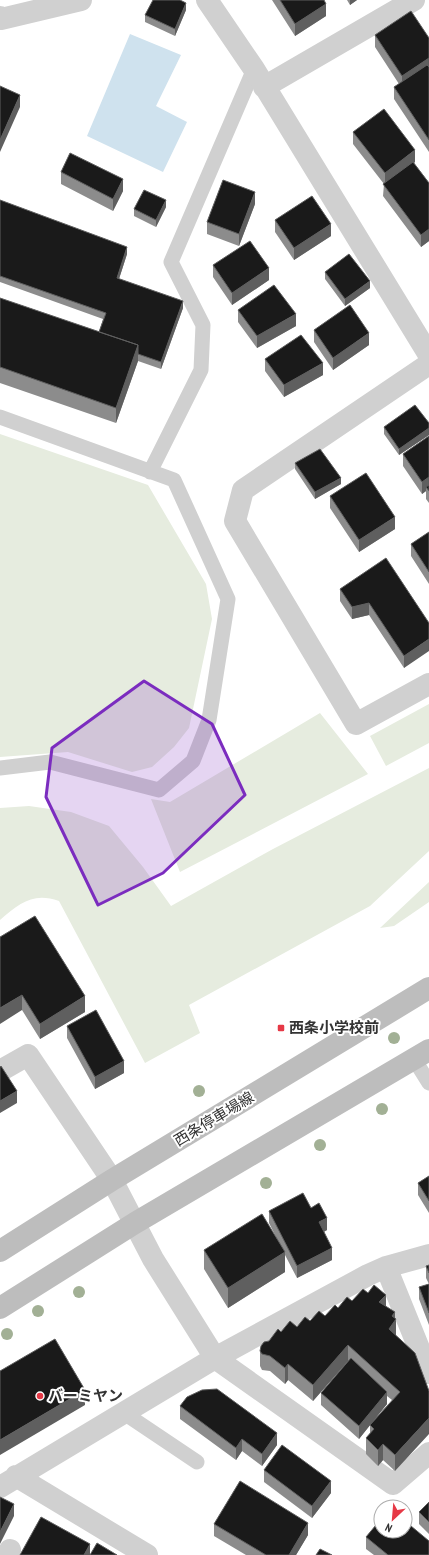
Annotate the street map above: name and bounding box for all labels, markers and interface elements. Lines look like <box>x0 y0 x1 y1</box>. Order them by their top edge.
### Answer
place label: 西条小学校前 <box>289 1018 379 1037</box>
marker: 西条小学校前 <box>276 1023 286 1033</box>
street label: 西条停車場線 <box>170 1087 257 1150</box>
place label: バーミヤン <box>48 1386 123 1405</box>
marker: バーミヤン <box>35 1391 45 1401</box>
north arrow <box>373 1499 413 1539</box>
text: N <box>383 1520 394 1536</box>

